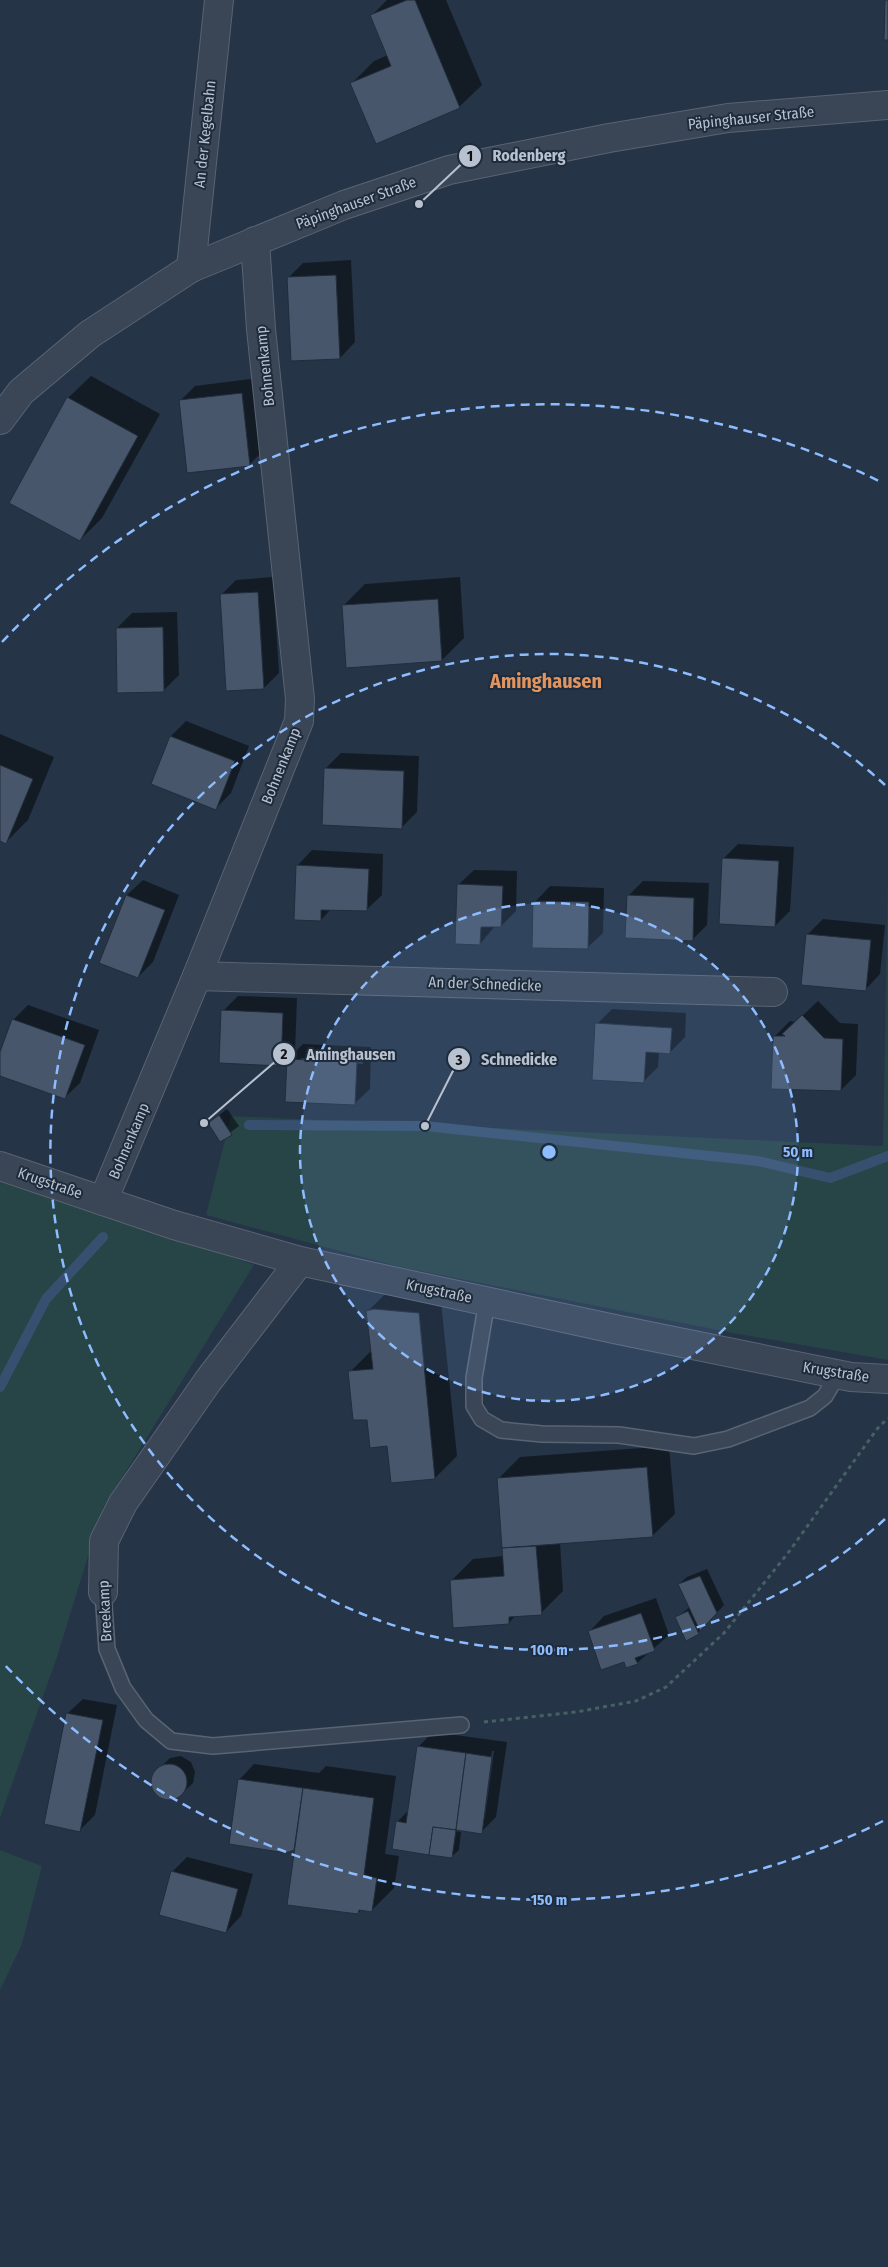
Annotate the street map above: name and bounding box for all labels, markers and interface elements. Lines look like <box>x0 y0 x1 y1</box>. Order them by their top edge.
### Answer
street label: An der Kegelbahn <box>190 79 220 189</box>
street label: Päpinghauser Straße <box>687 102 815 134</box>
callout: Rodenberg <box>458 140 576 171</box>
text: Rodenberg <box>493 146 566 165</box>
text: 1 <box>467 147 473 165</box>
street label: Päpinghauser Straße <box>293 173 419 233</box>
street label: Bohnenkamp <box>252 325 278 407</box>
district label: Aminghausen <box>489 669 602 693</box>
street label: Bohnenkamp <box>258 725 304 807</box>
street label: An der Schnedicke <box>428 973 542 995</box>
callout: Aminghausen <box>271 1038 406 1069</box>
callout: Schnedicke <box>446 1044 567 1075</box>
text: 2 <box>280 1045 288 1063</box>
text: Aminghausen <box>305 1045 396 1064</box>
text: Schnedicke <box>481 1050 557 1069</box>
text: 3 <box>454 1051 463 1069</box>
street label: Bohnenkamp <box>105 1100 153 1182</box>
centre of rings <box>540 1143 558 1161</box>
text: 50 m <box>783 1143 813 1161</box>
street label: Krugstraße <box>15 1164 85 1202</box>
street label: Krugstraße <box>404 1275 474 1307</box>
street label: Krugstraße <box>802 1358 870 1386</box>
street label: Breekamp <box>94 1580 116 1642</box>
text: 100 m <box>530 1641 568 1659</box>
text: 150 m <box>531 1891 567 1909</box>

